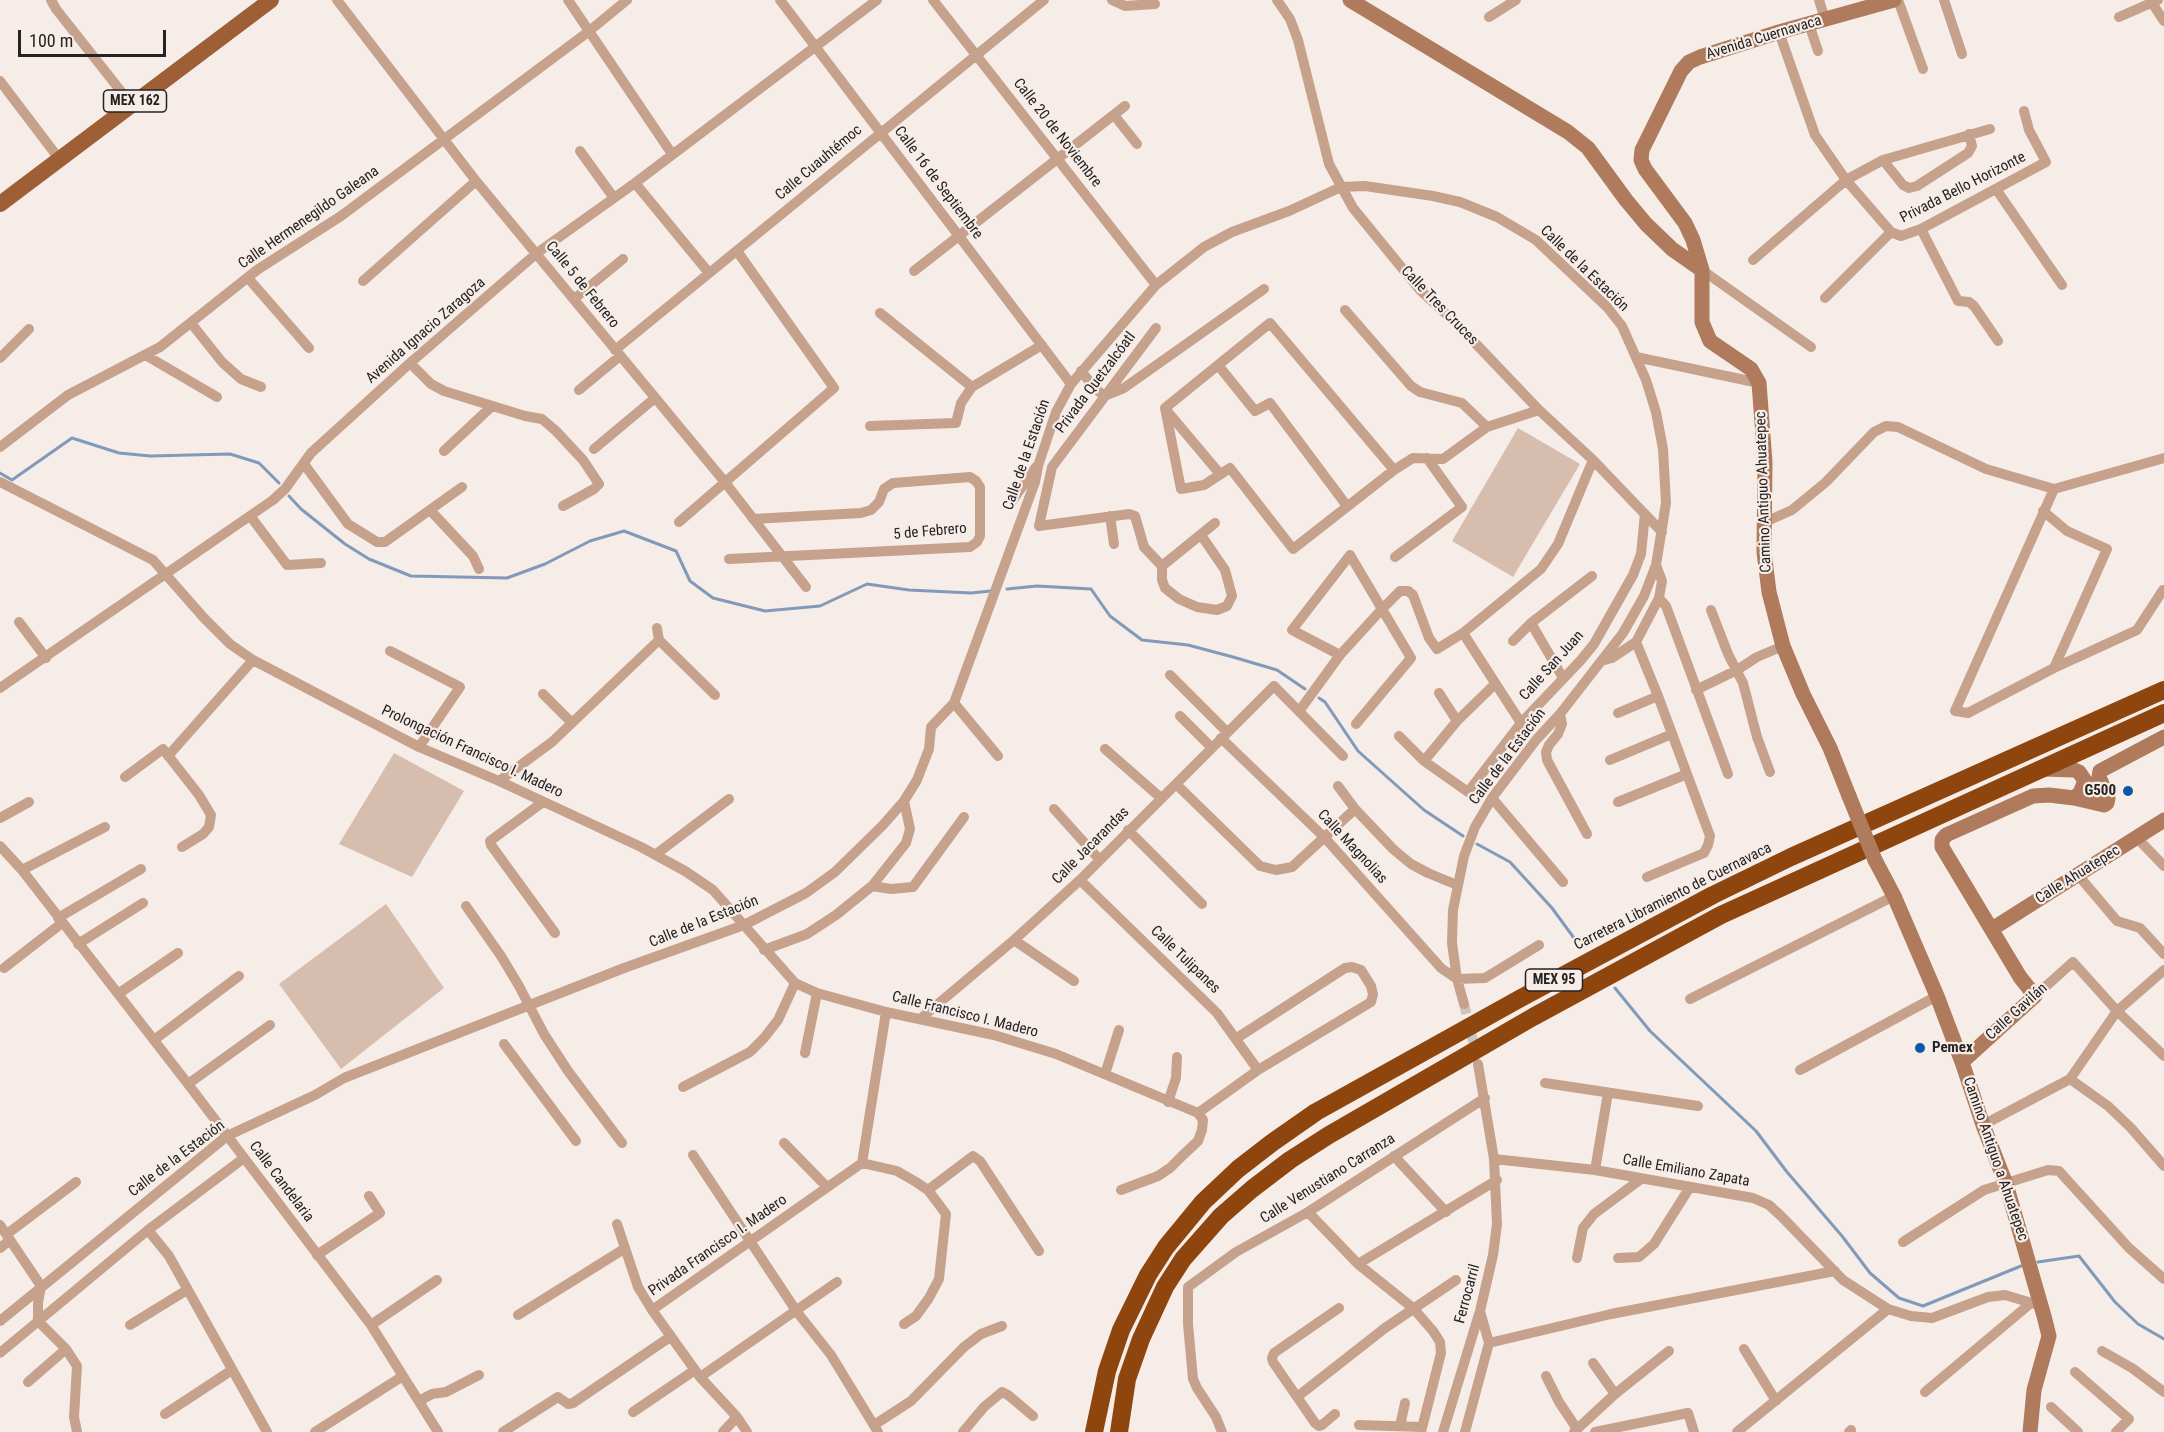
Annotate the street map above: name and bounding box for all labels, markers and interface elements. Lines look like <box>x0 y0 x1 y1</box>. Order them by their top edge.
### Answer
street label: Avenida Cuernavaca <box>1704 12 1824 64</box>
scale bar <box>21 18 170 56</box>
text: 100 m <box>29 30 73 51</box>
street label: Calle 20 de Noviembre <box>1009 75 1105 191</box>
road number: MEX 162 <box>104 90 166 112</box>
street label: Calle Cuauhtémoc <box>772 121 866 205</box>
street label: Calle 16 de Septiembre <box>890 123 986 243</box>
street label: Privada Bello Horizonte <box>1897 149 2029 227</box>
street label: Calle Hermenegildo Galeana <box>235 163 383 273</box>
street label: Calle de la Estación <box>1536 222 1632 316</box>
street label: Calle 5 de Febrero <box>541 238 623 332</box>
street label: Calle Tres Cruces <box>1397 263 1481 349</box>
street label: Avenida Ignacio Zaragoza <box>363 274 489 388</box>
street label: Privada Quetzalcóatl <box>1052 329 1140 437</box>
street label: Calle de la Estación <box>1000 397 1054 513</box>
street label: Camino Antiguo Ahuatepec <box>1752 411 1776 573</box>
street label: 5 de Febrero <box>893 520 967 544</box>
street label: Calle San Juan <box>1516 627 1588 705</box>
street label: Prolongación Francisco I. Madero <box>378 702 566 802</box>
street label: Calle de la Estación <box>1466 705 1550 809</box>
place label: G500 <box>2084 782 2116 800</box>
marker: G500 <box>2121 784 2135 798</box>
street label: Calle Jacarandas <box>1049 804 1133 888</box>
street label: Calle Magnolias <box>1313 806 1391 888</box>
street label: Carretera Libramiento de Cuernavaca <box>1571 839 1775 955</box>
street label: Calle Ahuatepec <box>2032 842 2124 908</box>
street label: Calle de la Estación <box>647 892 761 952</box>
street label: Calle Tulipanes <box>1146 922 1224 998</box>
road number: MEX 95 <box>1526 969 1582 991</box>
street label: Calle Gavilán <box>1982 980 2052 1044</box>
street label: Calle Francisco I. Madero <box>890 988 1040 1042</box>
place label: Pemex <box>1932 1039 1973 1057</box>
marker: Pemex <box>1913 1041 1927 1055</box>
street label: Camino Antiguo a Ahuatepec <box>1959 1075 2031 1243</box>
street label: Calle de la Estación <box>125 1117 229 1201</box>
street label: Calle Venustiano Carranza <box>1257 1130 1399 1228</box>
street label: Calle Candelaria <box>245 1138 317 1226</box>
street label: Calle Emiliano Zapata <box>1621 1151 1751 1191</box>
street label: Privada Francisco I. Madero <box>645 1191 791 1301</box>
street label: Ferrocarril <box>1451 1262 1485 1326</box>

